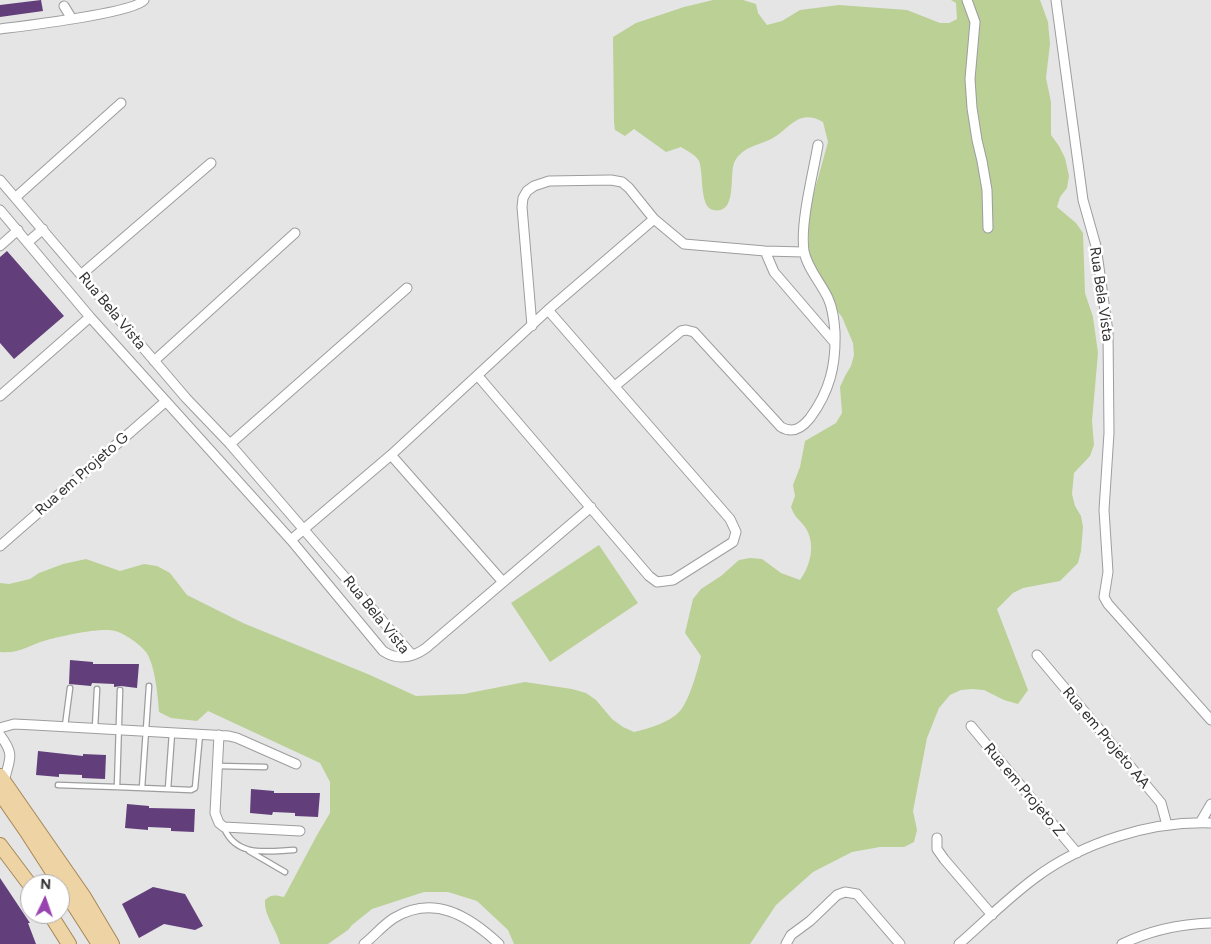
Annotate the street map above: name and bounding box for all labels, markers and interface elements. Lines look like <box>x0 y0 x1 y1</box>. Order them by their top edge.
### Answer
street label: Rua Bela Vista <box>1085 246 1117 342</box>
street label: Rua Bela Vista <box>74 269 150 353</box>
street label: Rua em Projeto G <box>32 429 132 519</box>
street label: Rua Bela Vista <box>339 572 413 658</box>
street label: Rua em Projeto AA <box>1058 684 1154 792</box>
street label: Rua em Projeto Z <box>980 740 1068 840</box>
north arrow <box>20 874 70 924</box>
text: N <box>40 876 52 893</box>

